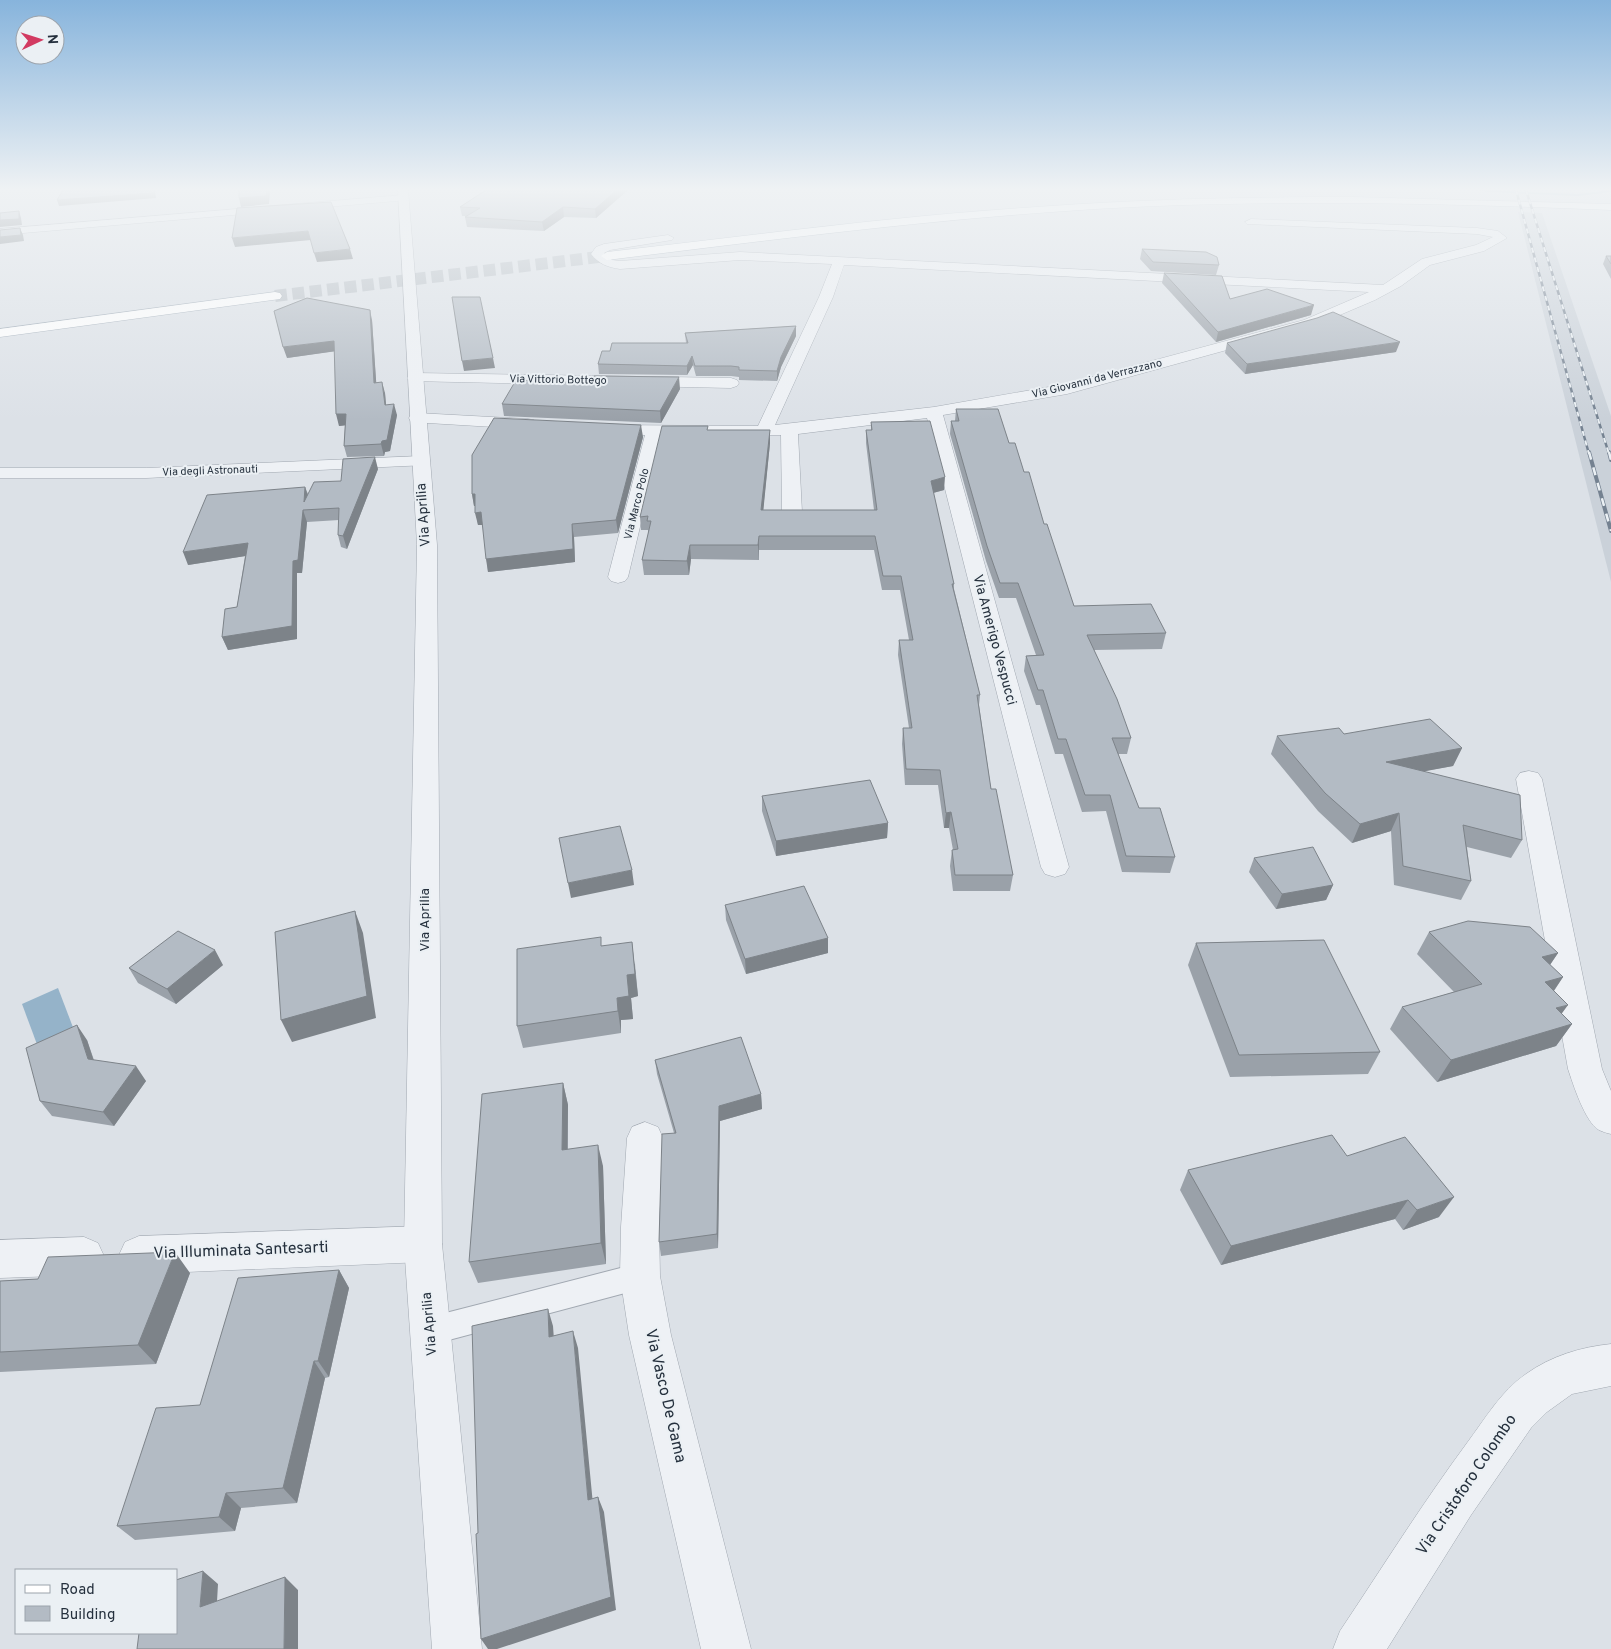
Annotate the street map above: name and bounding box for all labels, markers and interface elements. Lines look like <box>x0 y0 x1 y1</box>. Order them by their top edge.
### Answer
north arrow <box>15 15 65 65</box>
text: N <box>43 34 60 45</box>
street label: Via Giovanni da Verrazzano <box>1030 356 1164 402</box>
street label: Via Vittorio Bottego <box>509 372 607 388</box>
street label: Via degli Astronauti <box>162 462 258 480</box>
street label: Via Marco Polo <box>621 467 653 541</box>
street label: Via Aprilia <box>413 483 435 547</box>
street label: Via Amerigo Vespucci <box>968 573 1020 707</box>
street label: Via Aprilia <box>417 888 434 952</box>
street label: Via Illuminata Santesarti <box>153 1238 329 1264</box>
street label: Via Aprilia <box>419 1292 441 1356</box>
street label: Via Vasco De Gama <box>640 1327 690 1465</box>
street label: Via Cristoforo Colombo <box>1412 1411 1522 1559</box>
legend <box>15 1569 178 1634</box>
text: Road <box>60 1581 95 1600</box>
text: Building <box>60 1606 115 1625</box>

